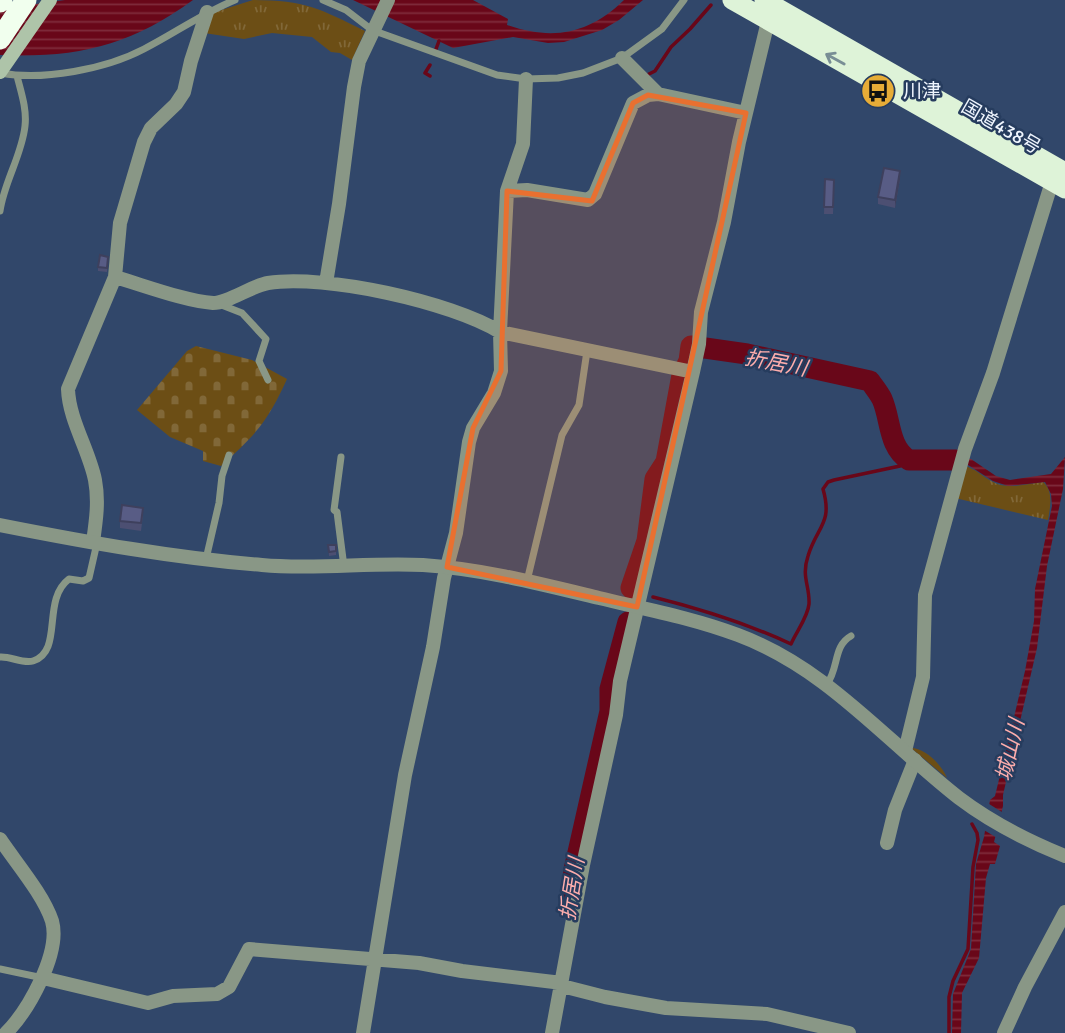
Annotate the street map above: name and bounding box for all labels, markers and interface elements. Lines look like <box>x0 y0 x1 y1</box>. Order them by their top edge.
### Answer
one-way arrow <box>825 52 846 65</box>
bus stop icon: 川津 <box>859 72 897 110</box>
place label: 川津 <box>903 79 941 103</box>
street label: 国道438号 <box>957 95 1045 159</box>
water label: 折居川 <box>743 344 811 382</box>
water label: 城山川 <box>990 714 1030 784</box>
water label: 折居川 <box>554 854 590 922</box>

